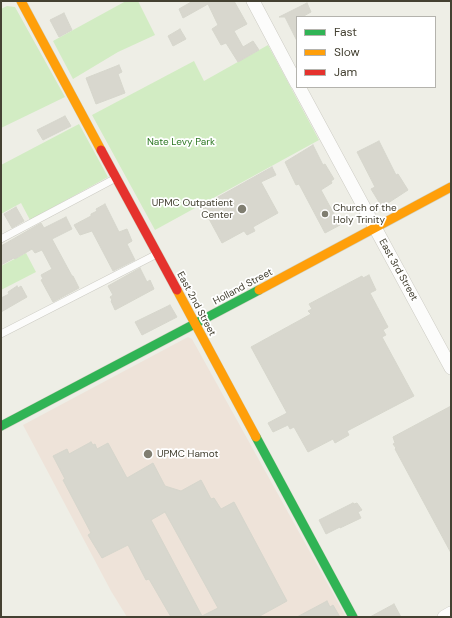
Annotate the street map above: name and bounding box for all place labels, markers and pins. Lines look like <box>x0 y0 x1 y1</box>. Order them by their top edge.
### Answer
place label: UPMC Outpatient Center <box>152 197 233 220</box>
place label: Church of the Holy Trinity <box>333 202 397 226</box>
marker: UPMC Outpatient Center <box>236 203 248 215</box>
marker: Church of the Holy Trinity <box>320 209 330 219</box>
marker: UPMC Hamot <box>142 448 154 460</box>
place label: UPMC Hamot <box>157 448 218 460</box>

